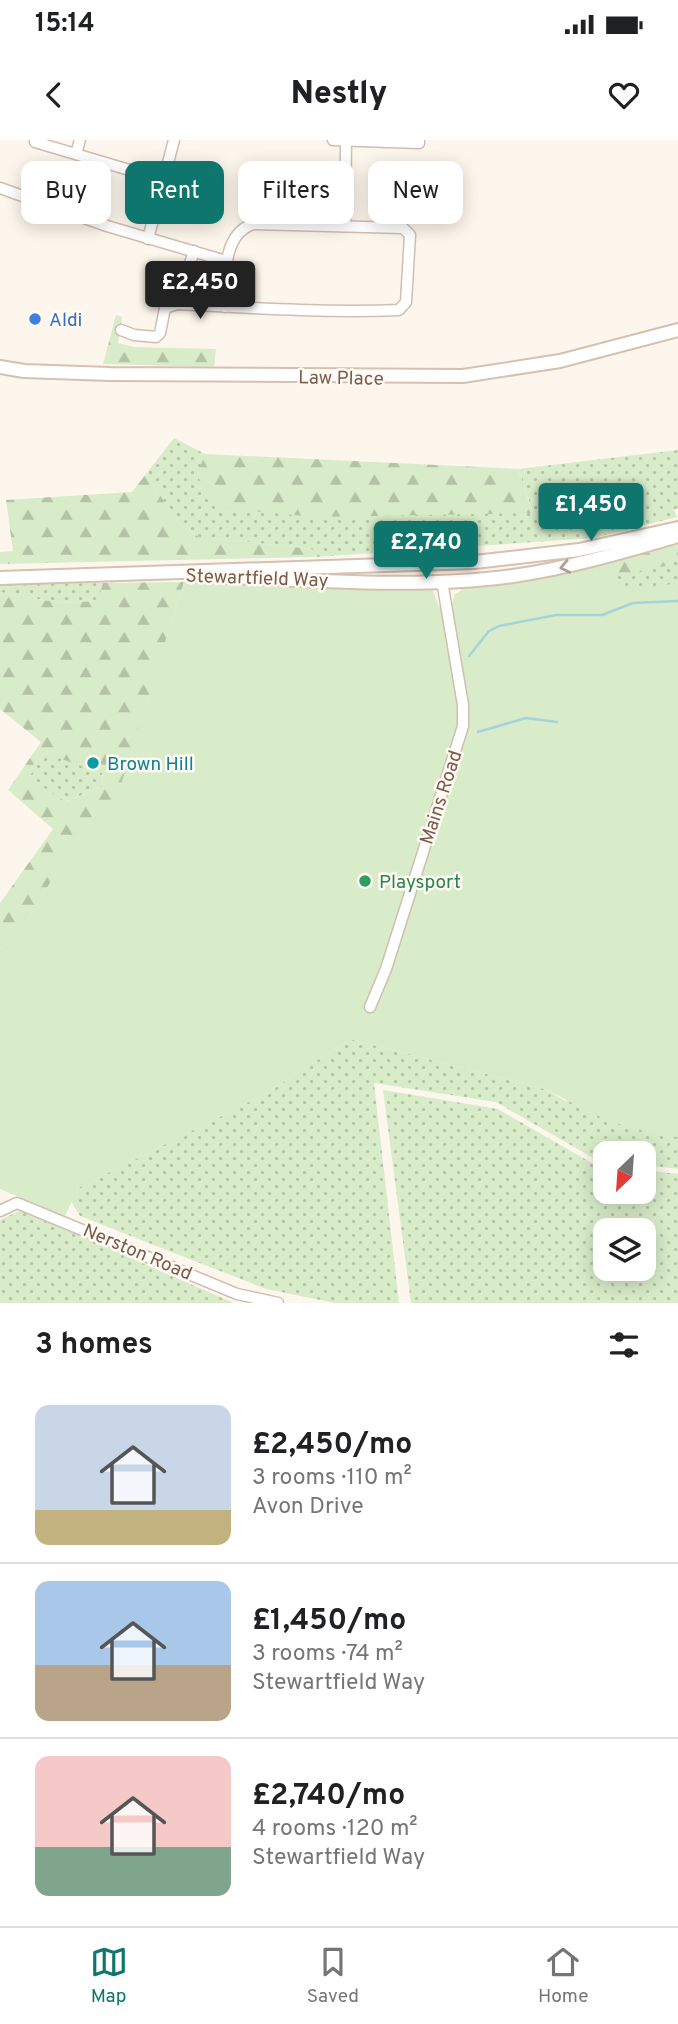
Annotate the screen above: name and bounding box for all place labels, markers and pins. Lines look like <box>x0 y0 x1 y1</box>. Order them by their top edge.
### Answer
pin: £2,450 <box>143 262 257 321</box>
place label: Aldi <box>49 309 82 333</box>
marker: Aldi <box>27 311 43 327</box>
pin: £1,450 <box>534 484 648 543</box>
pin: £2,740 <box>369 522 483 581</box>
place label: Brown Hill <box>107 753 194 777</box>
marker: Brown Hill <box>85 755 101 771</box>
place label: Playsport <box>379 871 461 895</box>
marker: Playsport <box>357 873 373 889</box>

